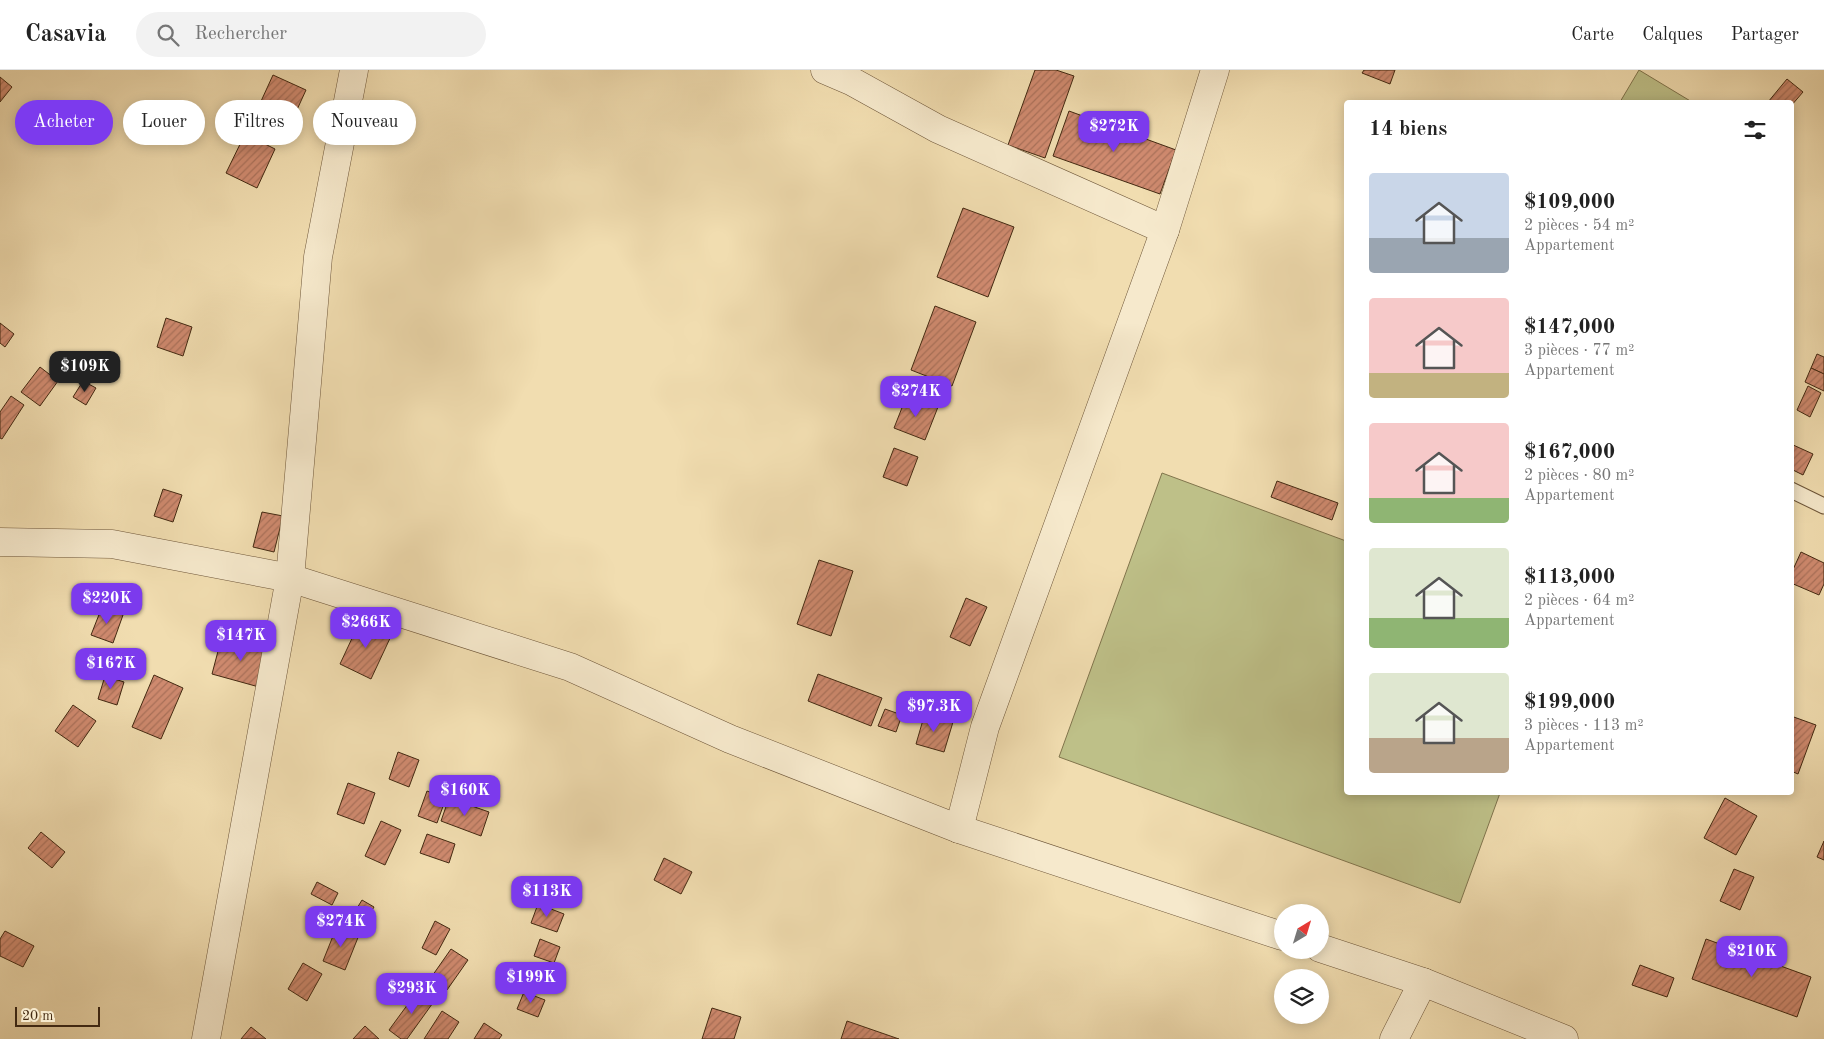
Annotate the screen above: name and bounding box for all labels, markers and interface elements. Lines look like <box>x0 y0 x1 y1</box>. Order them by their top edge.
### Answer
search box <box>136 12 486 57</box>
icon: search <box>154 21 182 49</box>
text: Casavia <box>25 23 106 47</box>
text: Rechercher <box>194 25 287 44</box>
text: Carte <box>1571 26 1614 44</box>
text: Calques <box>1642 26 1703 44</box>
text: Partager <box>1731 26 1799 44</box>
chip: Acheter <box>15 100 113 145</box>
chip: Louer <box>123 100 205 145</box>
chip: Filtres <box>215 100 303 145</box>
chip: Nouveau <box>313 100 416 145</box>
pin: $272K <box>1079 111 1149 153</box>
icon: filters <box>1741 116 1769 144</box>
text: $272K <box>1089 119 1139 135</box>
text: 14 biens <box>1369 119 1447 140</box>
text: $109,000 <box>1524 192 1615 213</box>
icon: home <box>1409 193 1469 253</box>
text: 2 pièces · 54 m² <box>1524 218 1634 234</box>
text: Appartement <box>1524 238 1615 254</box>
text: $147,000 <box>1524 317 1615 338</box>
icon: home <box>1409 318 1469 378</box>
text: 3 pièces · 77 m² <box>1524 343 1634 359</box>
pin: $109K <box>50 350 120 393</box>
text: $109K <box>60 359 110 375</box>
text: Appartement <box>1524 363 1615 379</box>
pin: $274K <box>881 376 951 418</box>
text: $274K <box>891 384 941 400</box>
text: $167,000 <box>1524 442 1615 463</box>
icon: home <box>1409 443 1469 503</box>
text: 2 pièces · 80 m² <box>1524 468 1634 484</box>
text: Appartement <box>1524 488 1615 504</box>
text: $113,000 <box>1524 567 1615 588</box>
icon: home <box>1409 568 1469 628</box>
pin: $220K <box>72 582 142 625</box>
text: $220K <box>82 591 132 607</box>
text: 2 pièces · 64 m² <box>1524 593 1634 609</box>
pin: $266K <box>331 606 401 649</box>
text: Appartement <box>1524 613 1615 629</box>
text: $266K <box>341 615 391 631</box>
pin: $147K <box>206 620 276 662</box>
text: $147K <box>216 628 266 644</box>
pin: $167K <box>76 648 146 690</box>
text: $167K <box>86 656 136 672</box>
pin: $97.3K <box>893 690 975 733</box>
text: $199,000 <box>1524 692 1615 713</box>
icon: home <box>1409 693 1469 753</box>
text: $97.3K <box>907 699 961 715</box>
text: 3 pièces · 113 m² <box>1524 718 1644 734</box>
text: Appartement <box>1524 738 1615 754</box>
pin: $160K <box>430 774 500 817</box>
text: $160K <box>440 783 490 799</box>
pin: $113K <box>512 876 582 918</box>
text: $113K <box>522 884 572 900</box>
north arrow <box>1274 904 1329 959</box>
map controls <box>1274 904 1329 1024</box>
pin: $274K <box>306 906 376 948</box>
text: $274K <box>316 914 366 930</box>
pin: $210K <box>1717 936 1787 978</box>
text: $210K <box>1727 944 1777 960</box>
pin: $199K <box>496 962 566 1004</box>
button: layers <box>1274 969 1329 1024</box>
text: $199K <box>506 970 556 986</box>
pin: $293K <box>377 972 447 1015</box>
text: $293K <box>387 981 437 997</box>
scale bar <box>15 1004 100 1027</box>
text: 20 m <box>22 1009 53 1023</box>

